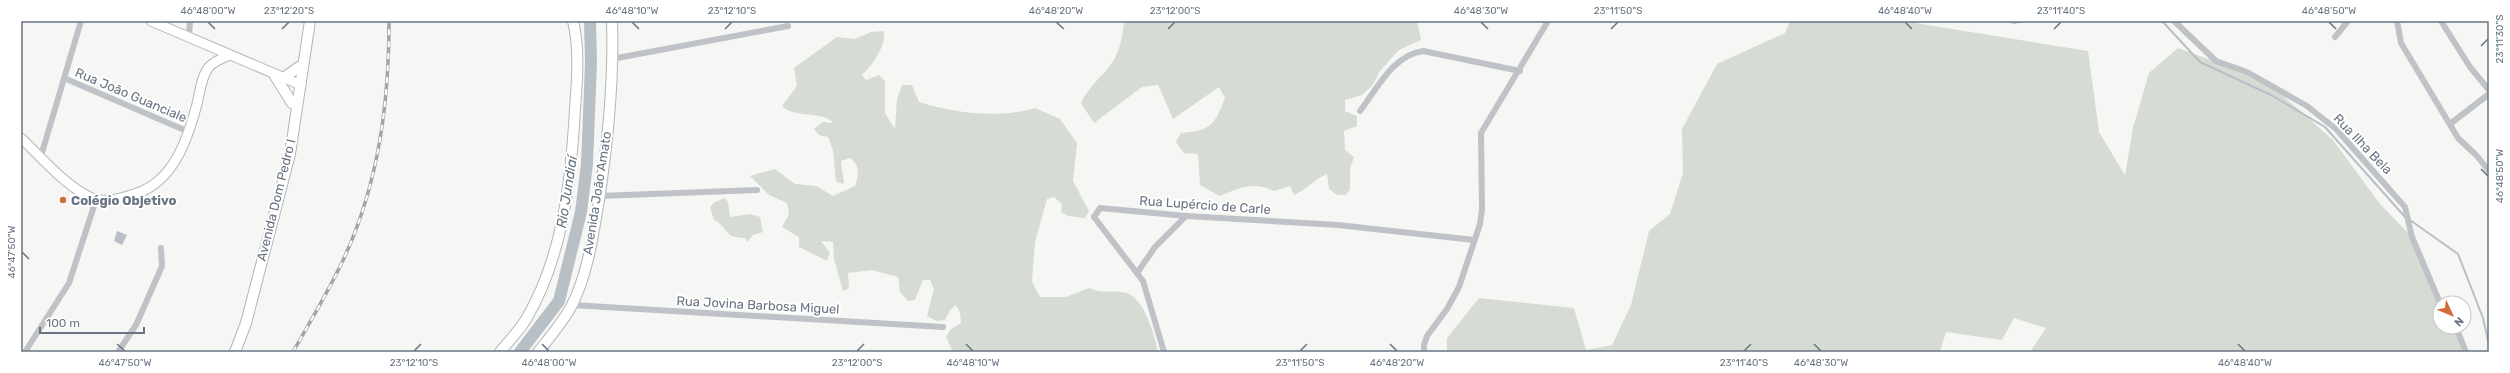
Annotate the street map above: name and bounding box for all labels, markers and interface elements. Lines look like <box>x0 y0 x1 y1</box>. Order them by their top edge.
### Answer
text: 46°48'00"W <box>181 5 235 17</box>
text: 23°12'20"S <box>264 5 314 17</box>
text: 46°48'10"W <box>606 5 658 17</box>
text: 23°12'10"S <box>708 5 756 17</box>
text: 46°48'20"W <box>1029 5 1083 17</box>
text: 23°12'00"S <box>1150 5 1200 17</box>
text: 46°48'30"W <box>1454 5 1508 17</box>
text: 23°11'50"S <box>1594 5 1642 17</box>
text: 46°48'40"W <box>1878 5 1932 17</box>
text: 23°11'40"S <box>2037 5 2085 17</box>
text: 46°48'50"W <box>2302 5 2356 17</box>
text: 23°11'30"S <box>2494 15 2506 63</box>
street label: Rua João Guanciale <box>73 65 189 125</box>
street label: Rua Ilha Bela <box>2331 111 2395 177</box>
street label: Avenida João Amato <box>580 130 614 256</box>
street label: Avenida Dom Pedro I <box>254 137 298 263</box>
text: 46°48'50"W <box>2494 149 2506 203</box>
water label: Rio Jundiaí <box>553 152 582 229</box>
place label: Colégio Objetivo <box>71 193 177 208</box>
street label: Rua Lupércio de Carle <box>1139 193 1271 217</box>
marker: Colégio Objetivo <box>58 195 68 205</box>
text: 46°47'50"W <box>6 225 18 279</box>
street label: Rua Jovina Barbosa Miguel <box>676 293 840 318</box>
north arrow <box>2432 295 2472 335</box>
scale bar <box>40 309 144 335</box>
text: N <box>2451 314 2466 329</box>
text: 100 m <box>46 316 80 330</box>
text: 46°47'50"W <box>98 357 152 369</box>
text: 23°12'10"S <box>390 357 438 369</box>
text: 46°48'00"W <box>522 357 576 369</box>
text: 23°12'00"S <box>832 357 882 369</box>
text: 46°48'10"W <box>947 357 999 369</box>
text: 23°11'50"S <box>1276 357 1324 369</box>
text: 46°48'20"W <box>1370 357 1424 369</box>
text: 23°11'40"S <box>1720 357 1768 369</box>
text: 46°48'30"W <box>1794 357 1848 369</box>
text: 46°48'40"W <box>2218 357 2272 369</box>

